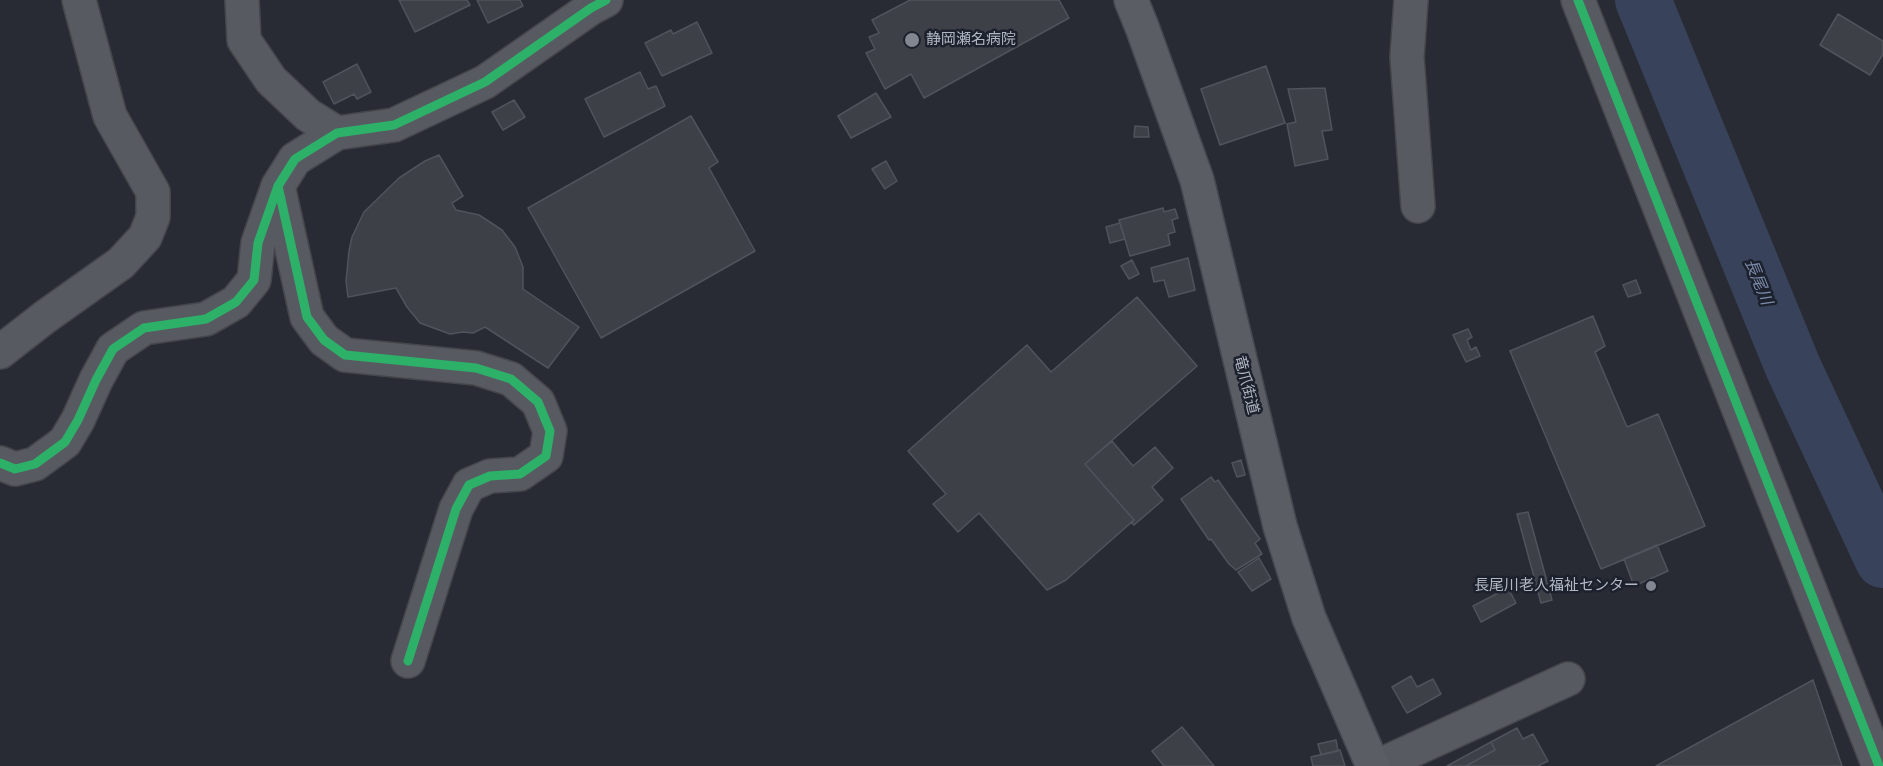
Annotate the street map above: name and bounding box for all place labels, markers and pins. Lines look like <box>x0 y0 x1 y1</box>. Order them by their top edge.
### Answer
marker: 静岡瀬名病院 <box>903 31 921 49</box>
place label: 静岡瀬名病院 <box>926 31 1016 49</box>
place label: 長尾川老人福祉センター <box>1474 577 1639 595</box>
marker: 長尾川老人福祉センター <box>1644 579 1658 593</box>

